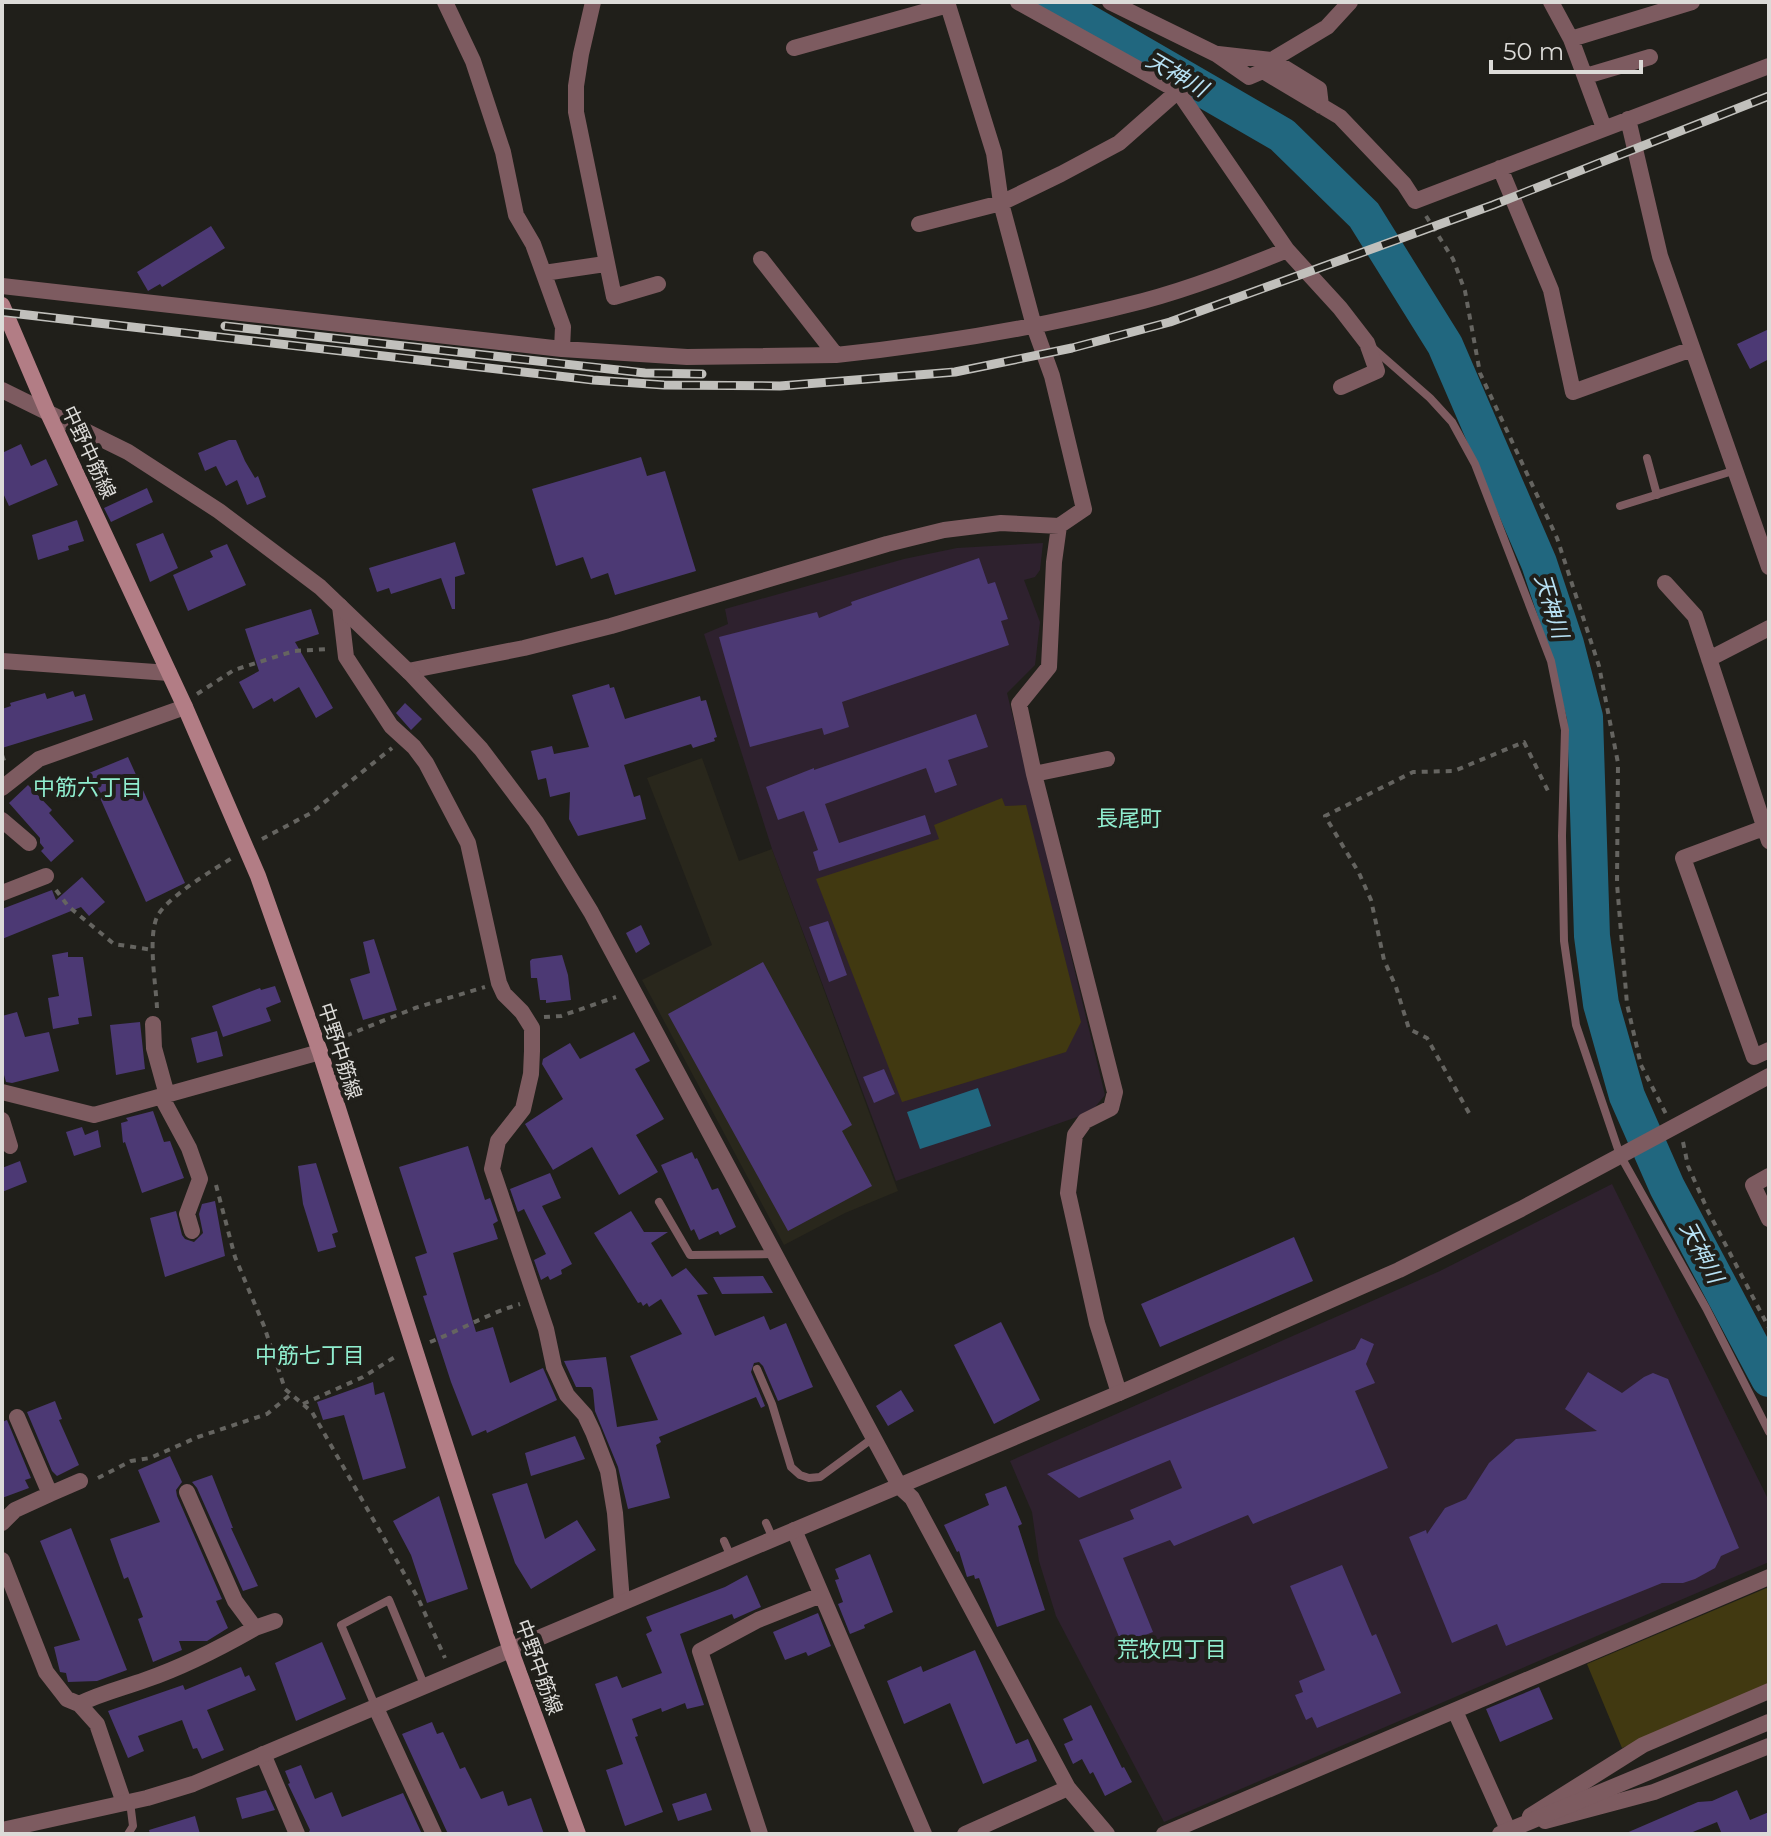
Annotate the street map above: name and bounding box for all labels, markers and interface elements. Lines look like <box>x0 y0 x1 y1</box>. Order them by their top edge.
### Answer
scale bar <box>1491 24 1641 74</box>
text: 50 m <box>1503 37 1564 66</box>
water label: 天神川 <box>1141 46 1214 104</box>
street label: 中野中筋線 <box>57 402 121 502</box>
water label: 天神川 <box>1529 571 1575 644</box>
district label: 中筋六丁目 <box>33 774 143 801</box>
district label: 長尾町 <box>1096 805 1162 832</box>
street label: 中野中筋線 <box>313 1000 367 1102</box>
water label: 天神川 <box>1674 1217 1730 1289</box>
district label: 中筋七丁目 <box>255 1342 365 1369</box>
street label: 中野中筋線 <box>511 1616 567 1718</box>
district label: 荒牧四丁目 <box>1117 1636 1227 1663</box>

